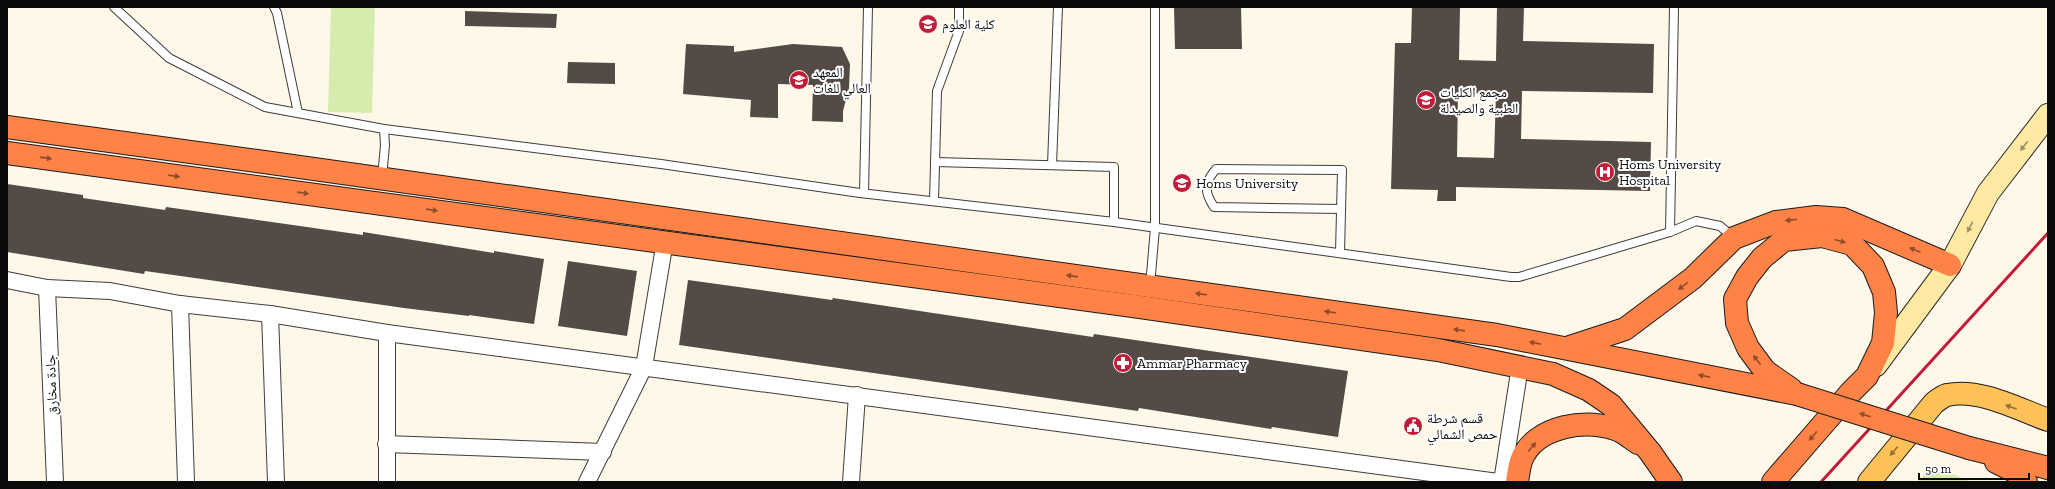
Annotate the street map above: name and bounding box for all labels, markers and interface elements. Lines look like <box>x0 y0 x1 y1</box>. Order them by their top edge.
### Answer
school or university icon: كلية العلوم <box>917 13 939 35</box>
place label: كلية العلوم <box>942 16 995 34</box>
place label: المعهد العالي للغات <box>813 64 871 100</box>
school or university icon: المعهد العالي للغات <box>788 69 810 91</box>
place label: مجمع الكليات الطبية والصيدلة <box>1440 84 1518 117</box>
school or university icon: مجمع الكليات الطبية والصيدلة <box>1415 89 1437 111</box>
one-way arrow <box>2020 140 2028 151</box>
one-way arrow <box>40 155 52 161</box>
place label: Homs University Hospital <box>1619 156 1722 189</box>
hospital icon: Homs University Hospital <box>1594 161 1616 183</box>
one-way arrow <box>168 172 181 179</box>
school or university icon: Homs University <box>1171 172 1193 194</box>
place label: Homs University <box>1196 175 1299 192</box>
one-way arrow <box>297 190 309 196</box>
one-way arrow <box>426 207 438 213</box>
one-way arrow <box>1785 217 1797 223</box>
one-way arrow <box>1967 221 1973 233</box>
one-way arrow <box>1834 238 1846 244</box>
one-way arrow <box>1909 247 1920 253</box>
one-way arrow <box>1066 273 1078 279</box>
one-way arrow <box>1678 281 1689 290</box>
one-way arrow <box>1195 291 1207 297</box>
one-way arrow <box>1324 309 1336 315</box>
one-way arrow <box>1453 327 1465 333</box>
one-way arrow <box>1529 339 1541 345</box>
pharmacy icon: Ammar Pharmacy <box>1112 352 1134 374</box>
street label: جادة مخارق <box>42 354 61 416</box>
one-way arrow <box>1753 354 1761 365</box>
place label: Ammar Pharmacy <box>1137 355 1248 372</box>
one-way arrow <box>1698 372 1710 378</box>
one-way arrow <box>2005 403 2017 409</box>
place label: قسم شرطة حمص الشمالي <box>1427 410 1498 446</box>
one-way arrow <box>1858 412 1870 418</box>
public building icon: قسم شرطة حمص الشمالي <box>1402 415 1424 437</box>
one-way arrow <box>1809 430 1818 441</box>
one-way arrow <box>1527 442 1536 452</box>
one-way arrow <box>1890 446 1899 456</box>
scale bar <box>1919 455 2029 481</box>
text: 50 m <box>1925 462 1952 476</box>

